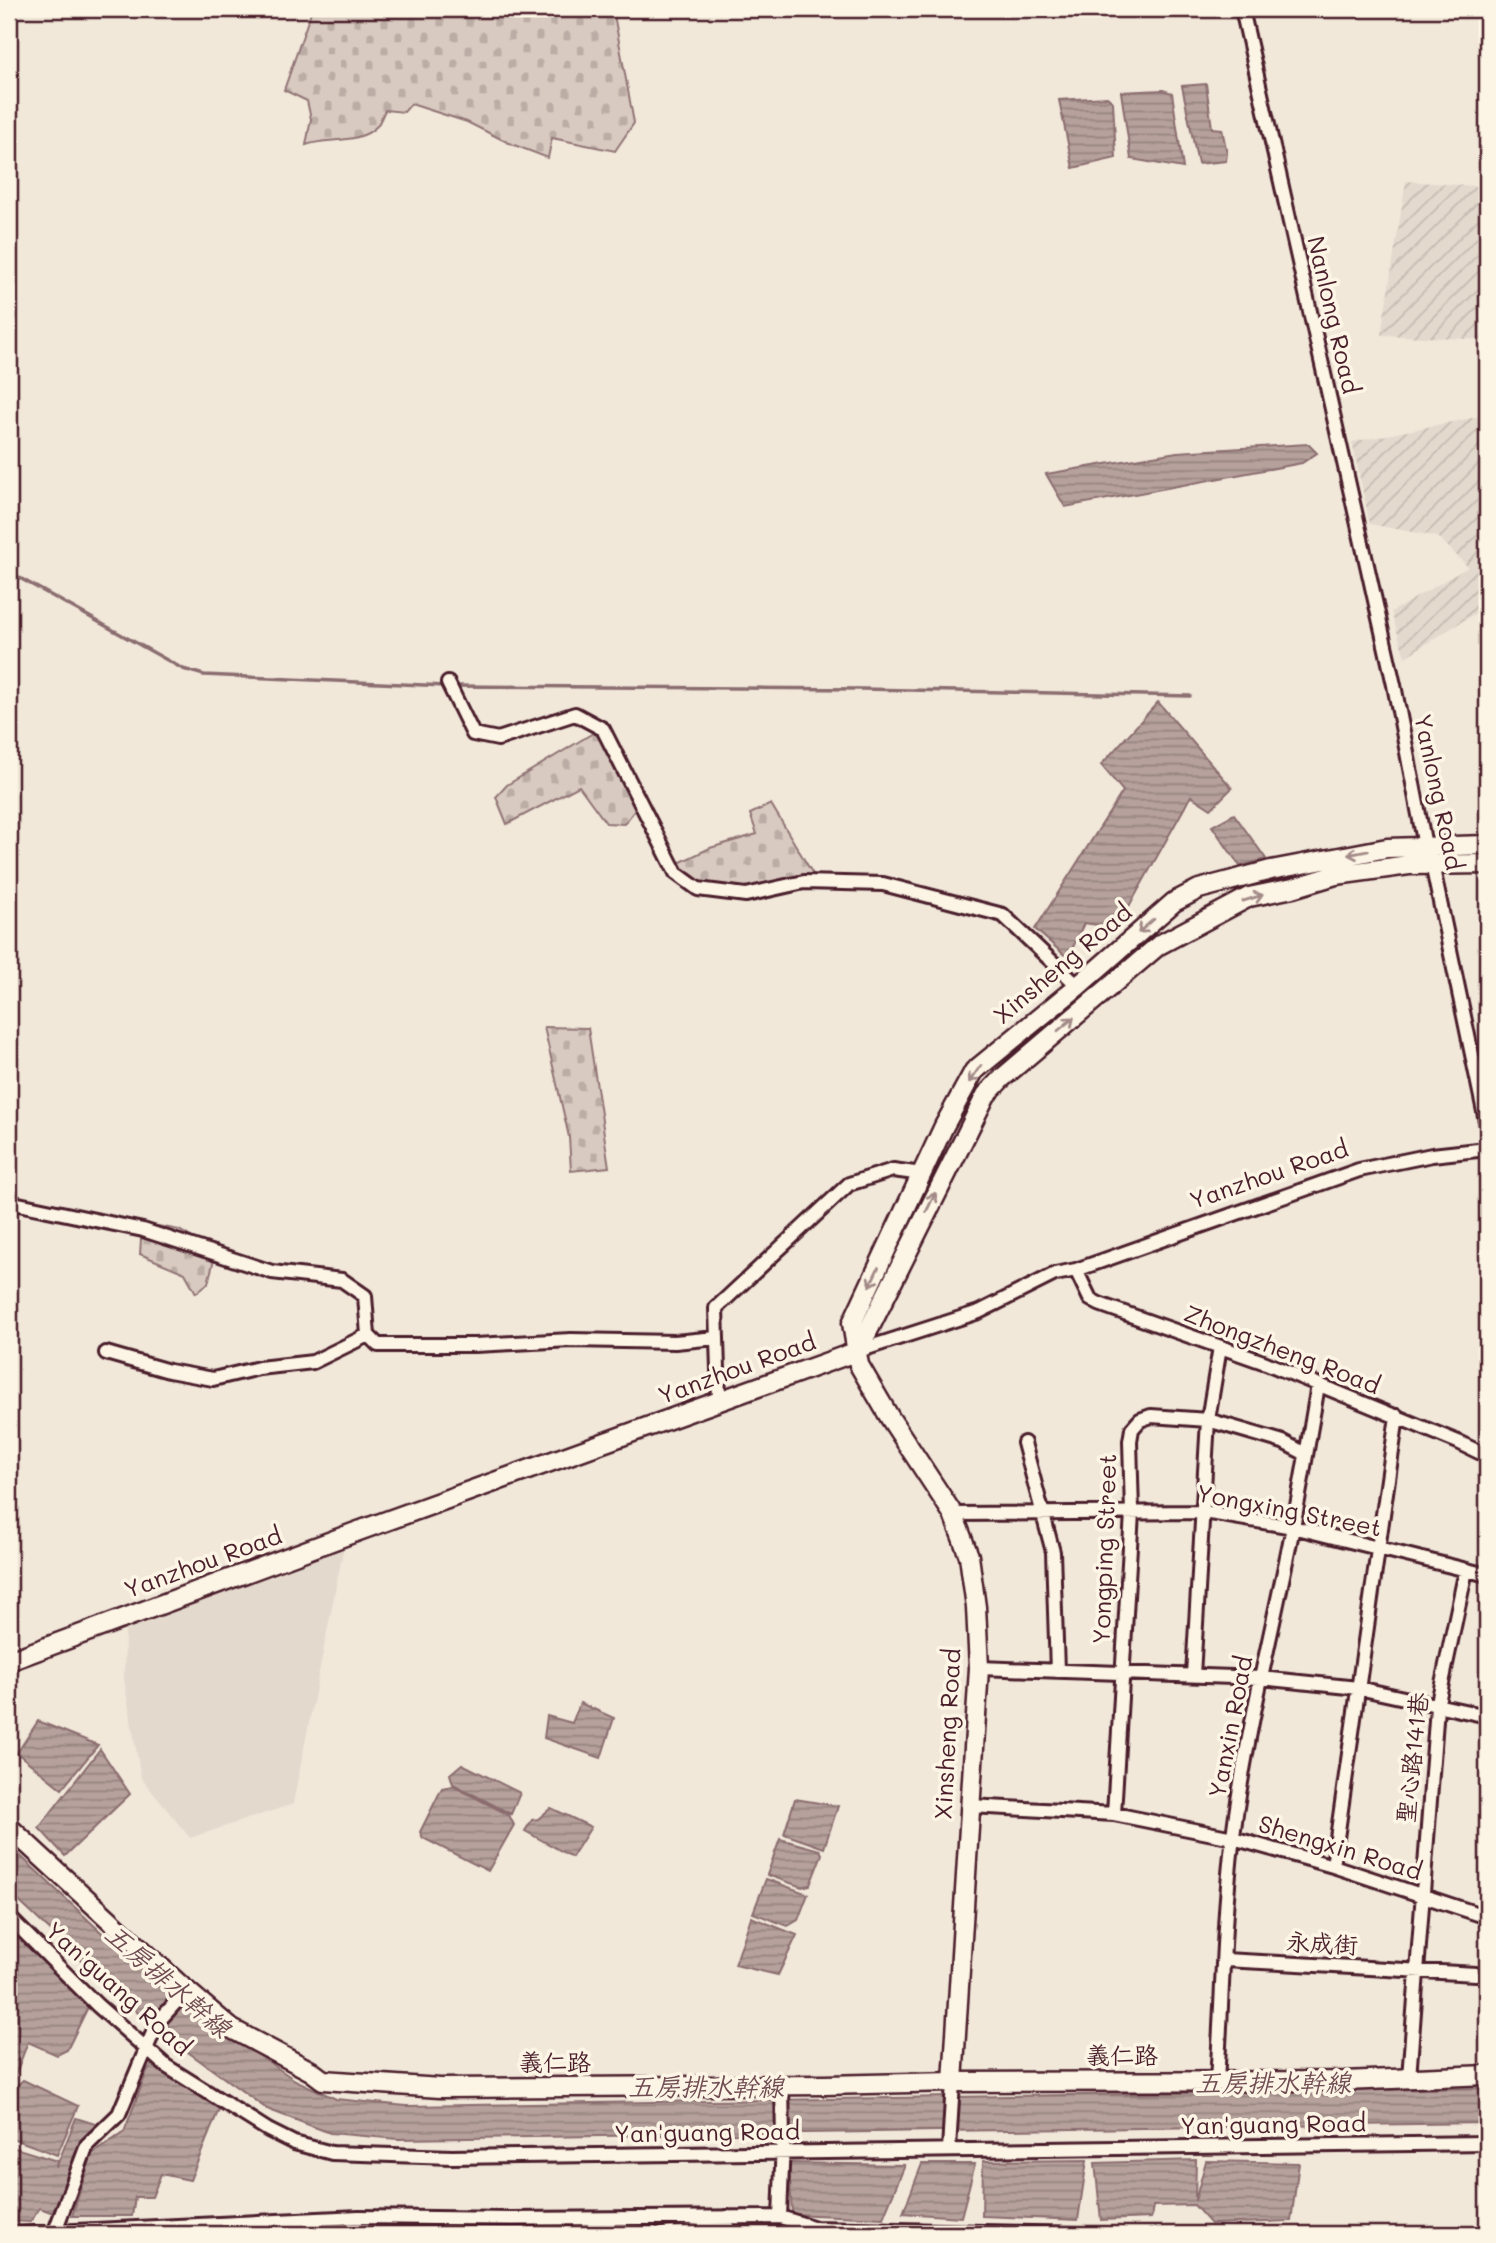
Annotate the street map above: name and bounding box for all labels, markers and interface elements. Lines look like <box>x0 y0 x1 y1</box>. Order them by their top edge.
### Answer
street label: Nanlong Road <box>1301 233 1368 397</box>
street label: Yanlong Road <box>1408 711 1471 873</box>
one-way arrow <box>1347 847 1370 860</box>
one-way arrow <box>1241 890 1263 903</box>
street label: Xinsheng Road <box>986 896 1138 1030</box>
one-way arrow <box>1138 918 1156 934</box>
one-way arrow <box>1057 1016 1075 1032</box>
one-way arrow <box>968 1065 983 1084</box>
street label: Yanzhou Road <box>1185 1132 1352 1215</box>
one-way arrow <box>925 1192 939 1213</box>
one-way arrow <box>866 1266 880 1287</box>
street label: Zhongzheng Road <box>1180 1297 1385 1400</box>
street label: Yanzhou Road <box>653 1325 820 1410</box>
street label: Yongping Street <box>1085 1453 1122 1645</box>
street label: Yongxing Street <box>1194 1476 1385 1543</box>
street label: Yanzhou Road <box>119 1519 286 1604</box>
street label: Xinsheng Road <box>927 1648 966 1820</box>
street label: Yanxin Road <box>1201 1653 1259 1800</box>
street label: 聖心路141巷 <box>1389 1691 1434 1825</box>
street label: Shengxin Road <box>1255 1807 1426 1886</box>
street label: Yan'guang Road <box>40 1914 198 2062</box>
water label: 五房排水幹線 <box>99 1916 240 2046</box>
street label: 永成街 <box>1285 1925 1359 1960</box>
street label: 義仁路 <box>1086 2039 1158 2070</box>
street label: 義仁路 <box>519 2046 591 2077</box>
water label: 五房排水幹線 <box>1195 2065 1353 2099</box>
water label: 五房排水幹線 <box>628 2069 786 2103</box>
street label: Yan'guang Road <box>1180 2106 1366 2141</box>
street label: Yan'guang Road <box>614 2114 800 2149</box>

